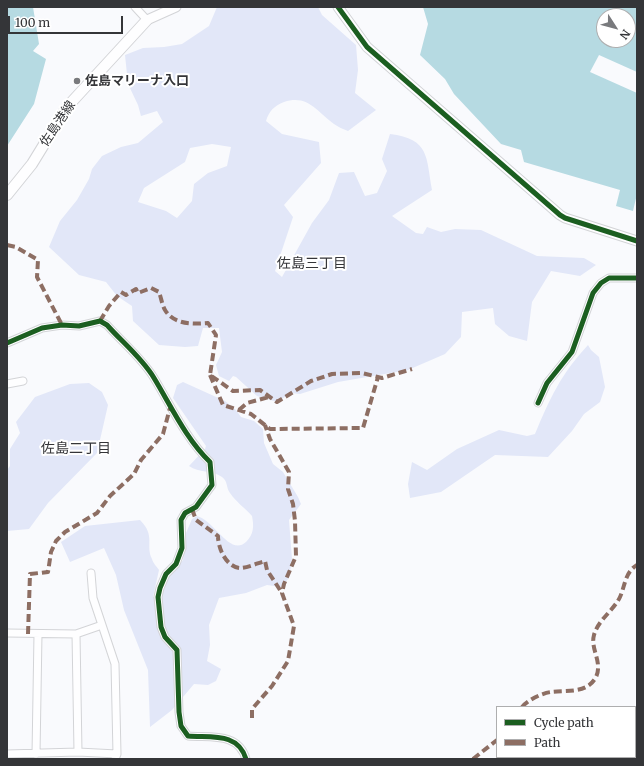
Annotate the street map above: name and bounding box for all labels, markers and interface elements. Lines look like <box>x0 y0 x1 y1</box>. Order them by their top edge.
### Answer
scale bar <box>10 8 125 34</box>
north arrow <box>596 8 636 48</box>
text: 100 m <box>15 15 50 30</box>
text: N <box>617 27 633 42</box>
place label: 佐島マリーナ入口 <box>85 73 189 89</box>
marker: 佐島マリーナ入口 <box>72 76 82 86</box>
street label: 佐島港線 <box>37 98 79 150</box>
district label: 佐島三丁目 <box>277 256 347 272</box>
district label: 佐島二丁目 <box>41 441 111 457</box>
legend <box>496 706 636 758</box>
text: Cycle path <box>534 715 594 730</box>
text: Path <box>534 735 560 750</box>

